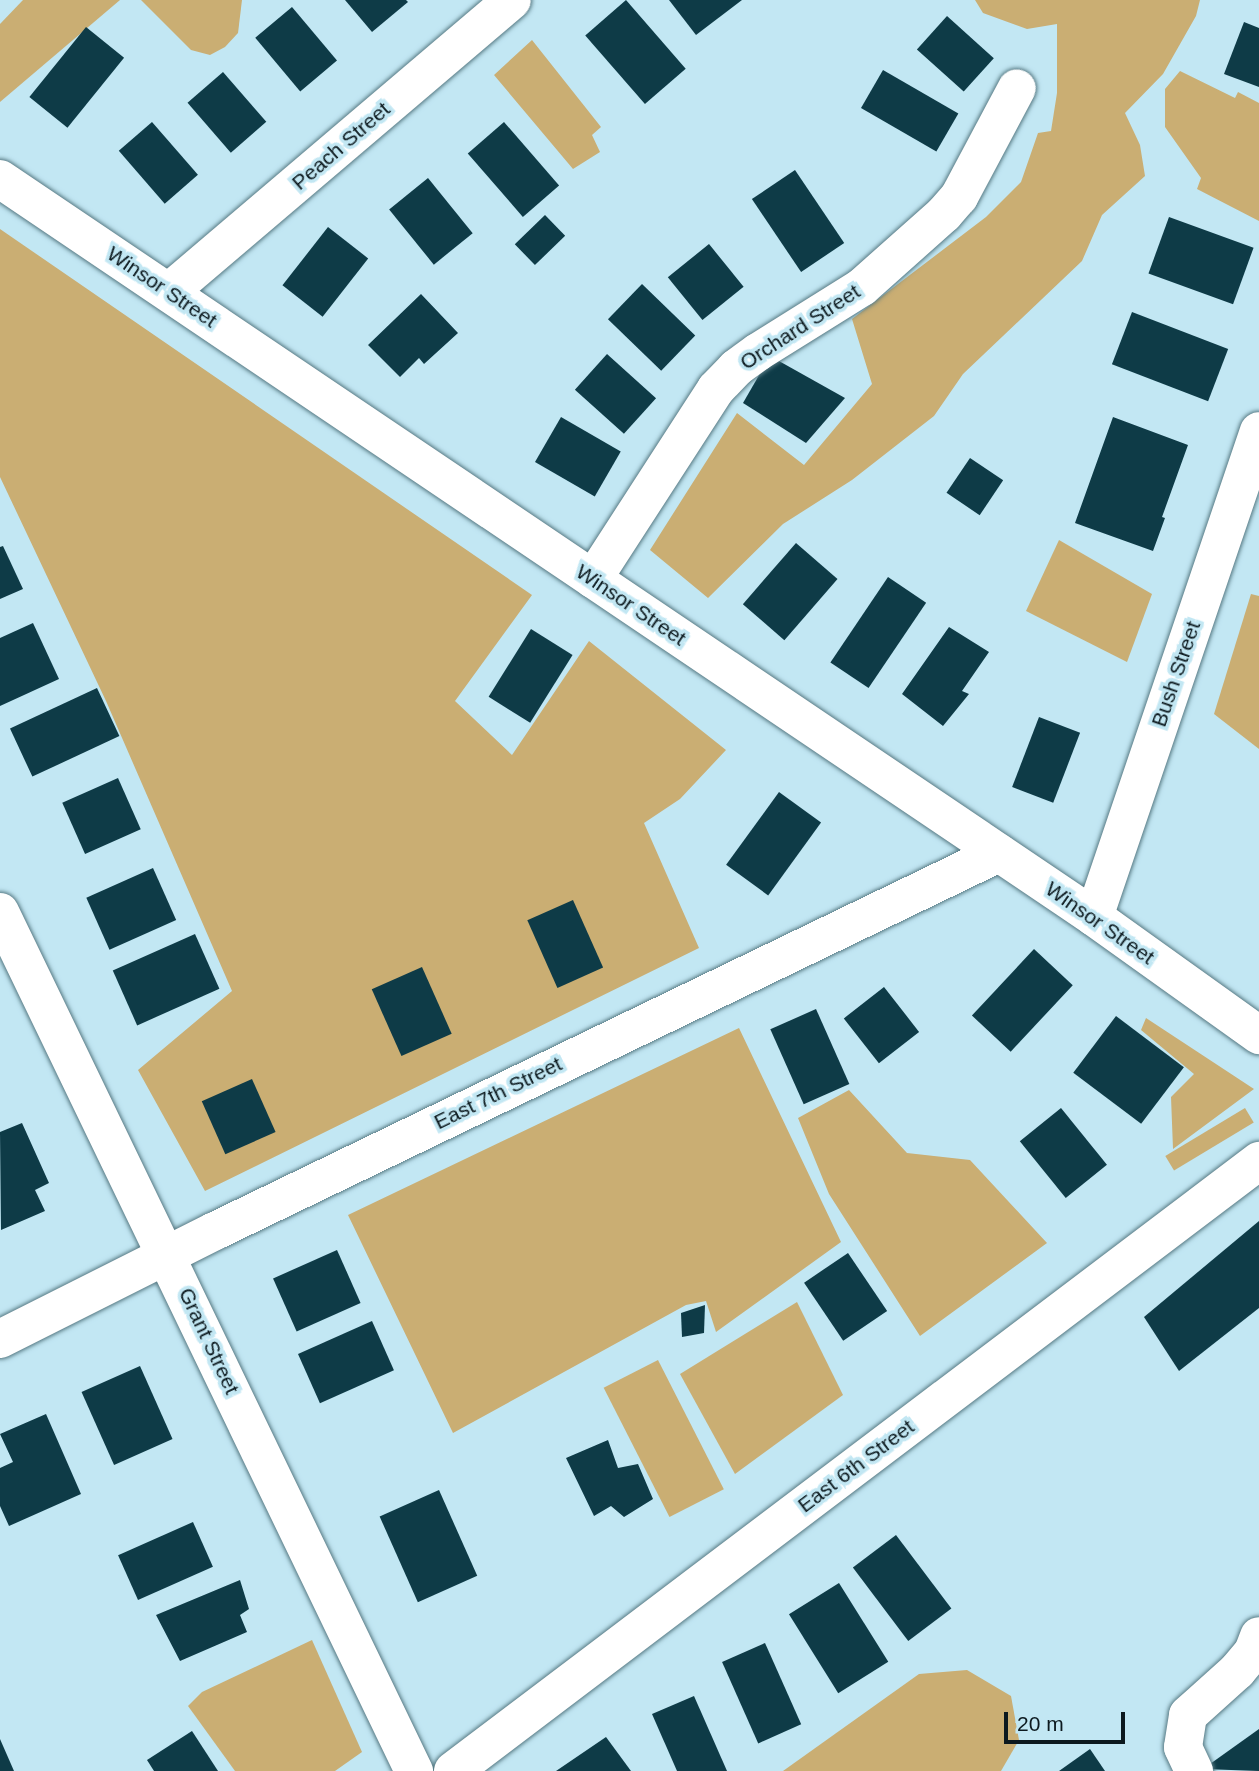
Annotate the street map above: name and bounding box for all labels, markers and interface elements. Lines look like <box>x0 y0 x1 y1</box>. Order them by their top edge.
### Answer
street label: Peach Street <box>287 97 395 195</box>
street label: Winsor Street <box>102 241 222 333</box>
street label: Orchard Street <box>735 279 865 375</box>
street label: Winsor Street <box>571 559 691 651</box>
street label: Bush Street <box>1146 618 1206 730</box>
street label: Winsor Street <box>1041 876 1159 970</box>
street label: East 7th Street <box>430 1051 566 1135</box>
street label: Grant Street <box>173 1284 245 1398</box>
street label: East 6th Street <box>793 1414 919 1518</box>
scale bar <box>1007 1698 1128 1742</box>
text: 20 m <box>1017 1712 1064 1735</box>

